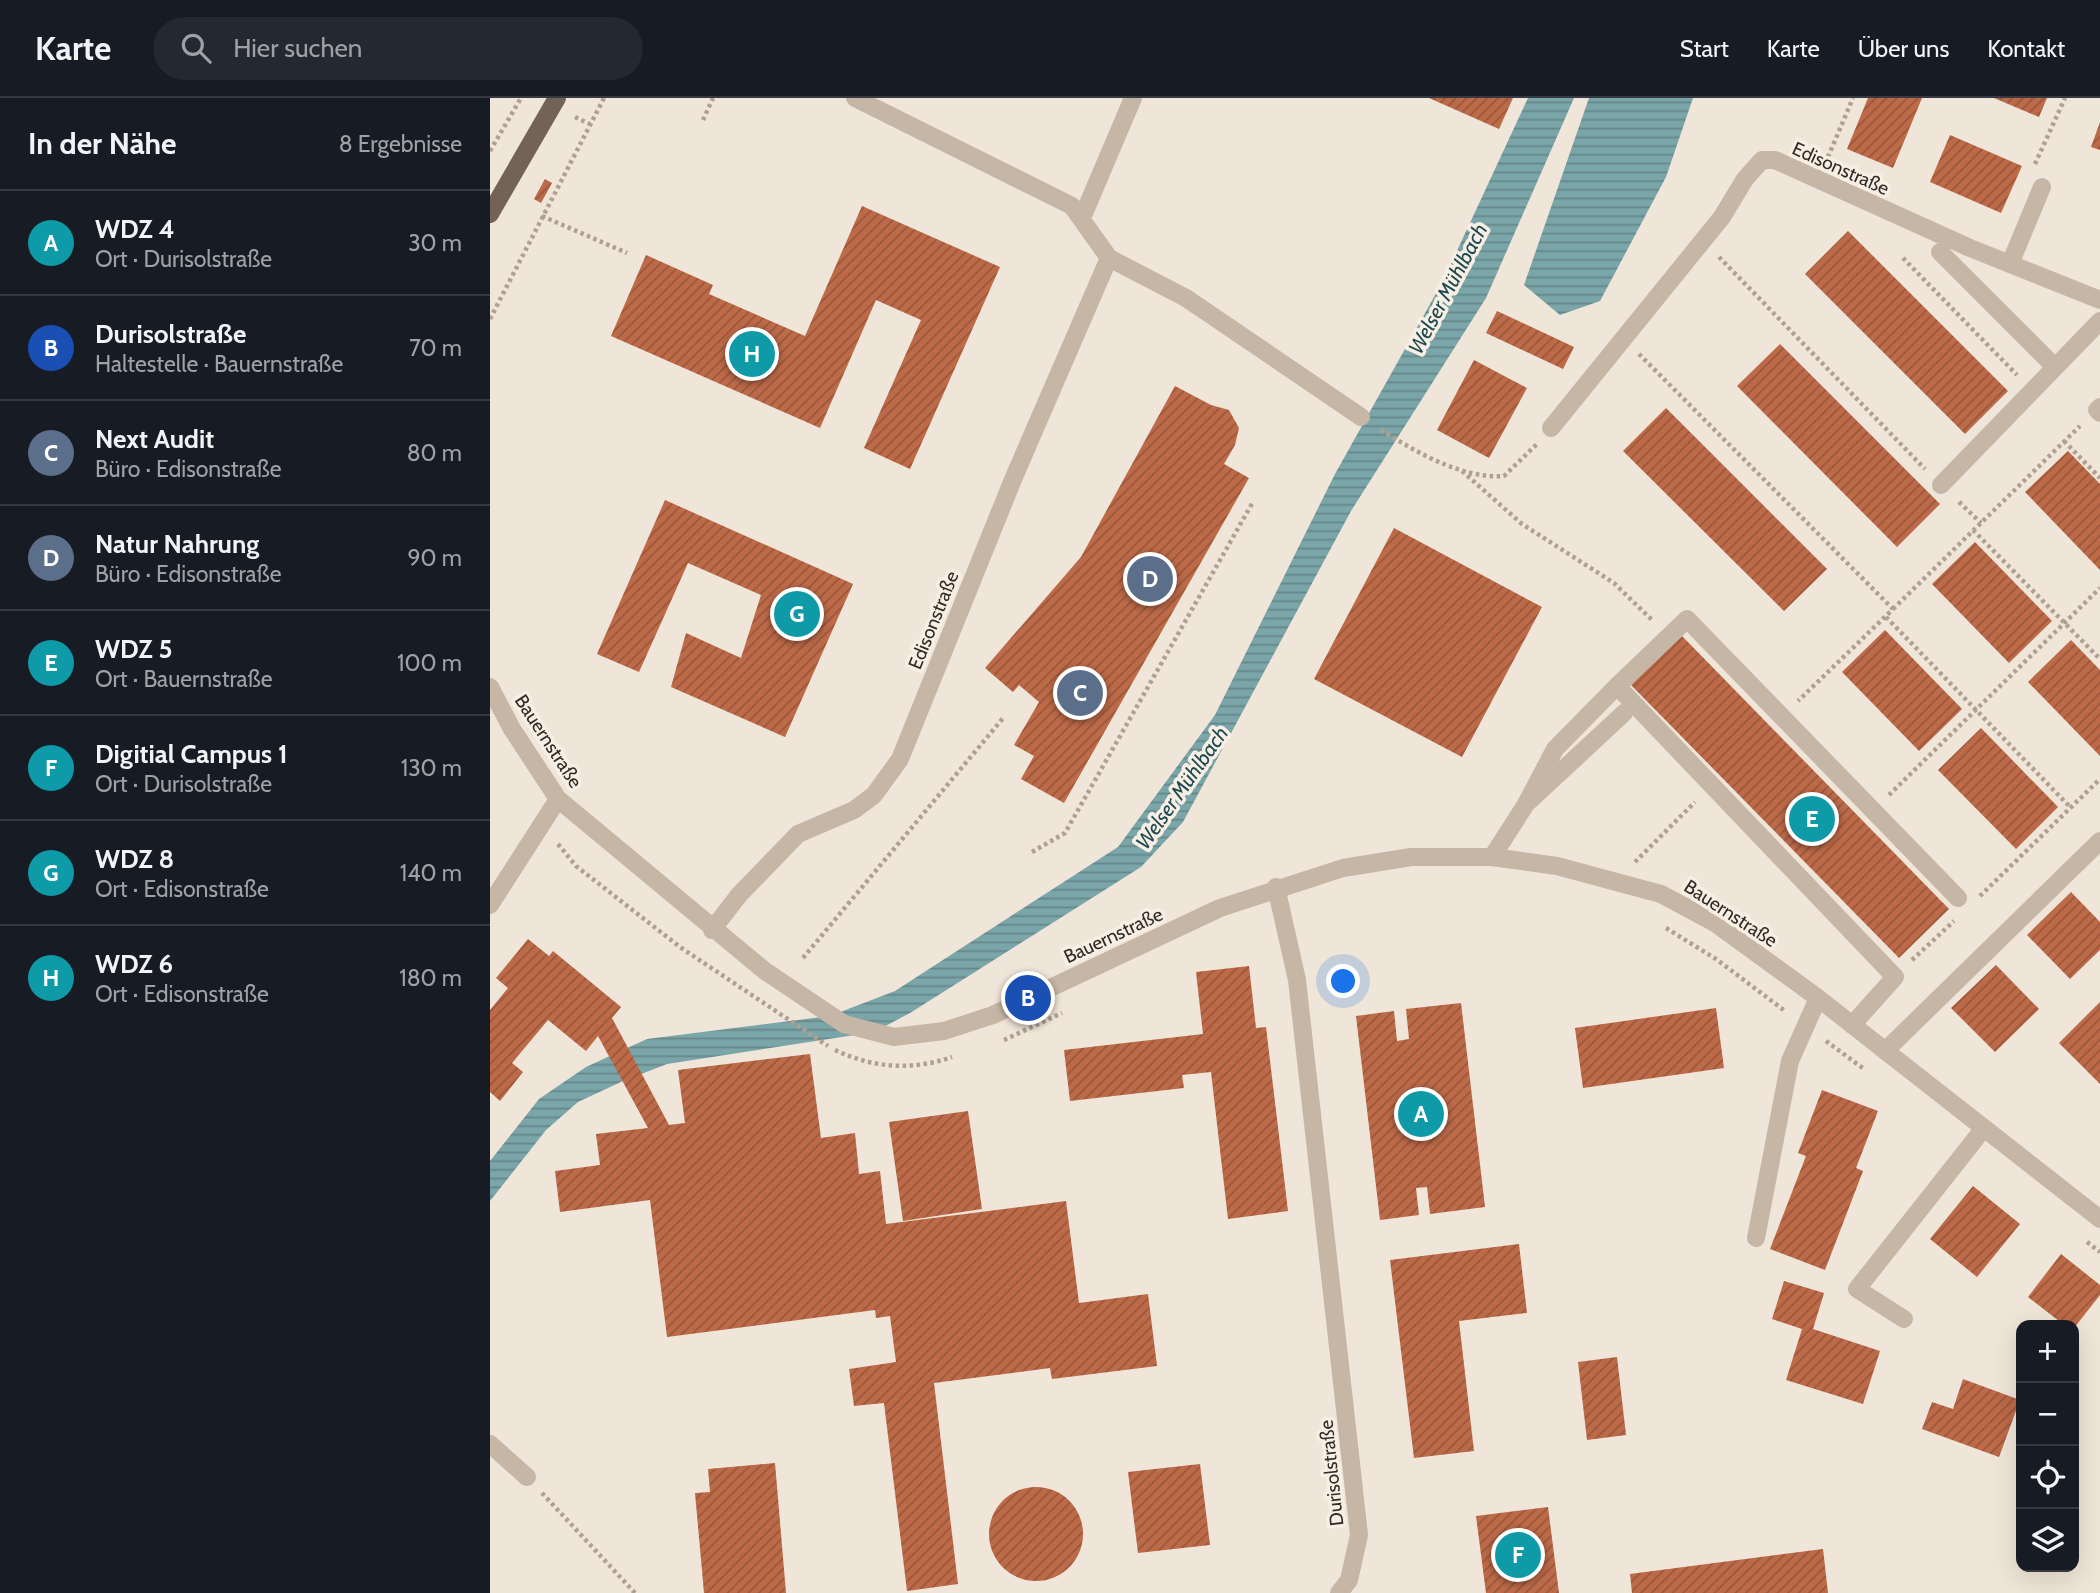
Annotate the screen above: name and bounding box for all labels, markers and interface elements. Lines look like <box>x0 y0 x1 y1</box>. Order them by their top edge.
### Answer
search box <box>153 17 643 80</box>
text: Karte <box>35 28 111 68</box>
icon: search <box>177 29 215 67</box>
text: Hier suchen <box>233 32 362 64</box>
text: Start <box>1680 34 1729 63</box>
text: Karte <box>1767 34 1820 63</box>
text: Über uns <box>1858 34 1949 63</box>
text: Kontakt <box>1987 34 2065 63</box>
text: In der Nähe <box>28 125 177 162</box>
text: 8 Ergebnisse <box>339 130 462 158</box>
street label: Edisonstraße <box>1789 137 1893 200</box>
text: WDZ 4 <box>95 213 175 245</box>
water label: Welser Mühlbach <box>1403 219 1492 358</box>
text: A <box>44 229 58 257</box>
text: 30 m <box>408 229 462 257</box>
text: Ort · Durisolstraße <box>95 245 272 273</box>
text: Durisolstraße <box>95 318 246 350</box>
pin: H <box>729 328 775 380</box>
text: B <box>44 334 58 362</box>
text: 70 m <box>409 334 462 362</box>
text: Haltestelle · Bauernstraße <box>95 350 343 378</box>
text: Next Audit <box>95 423 214 455</box>
text: C <box>44 439 58 467</box>
text: 80 m <box>407 439 462 467</box>
text: Büro · Edisonstraße <box>95 455 282 483</box>
text: Natur Nahrung <box>95 528 259 560</box>
text: D <box>43 544 59 572</box>
text: 90 m <box>408 544 462 572</box>
pin: D <box>1127 553 1173 605</box>
text: Büro · Edisonstraße <box>95 560 282 588</box>
street label: Edisonstraße <box>903 568 964 673</box>
pin: G <box>774 588 820 640</box>
text: WDZ 5 <box>95 633 172 665</box>
text: E <box>44 649 58 677</box>
text: 100 m <box>397 649 462 677</box>
text: Ort · Bauernstraße <box>95 665 272 693</box>
pin: C <box>1057 667 1103 719</box>
street label: Bauernstraße <box>510 690 587 792</box>
water label: Welser Mühlbach <box>1130 722 1233 854</box>
text: Digitial Campus 1 <box>95 738 287 770</box>
text: F <box>45 754 57 782</box>
text: 130 m <box>401 754 462 782</box>
text: Ort · Durisolstraße <box>95 770 272 798</box>
pin: E <box>1789 793 1835 845</box>
text: WDZ 8 <box>95 843 174 875</box>
text: G <box>43 859 59 887</box>
text: 140 m <box>400 859 462 887</box>
text: Ort · Edisonstraße <box>95 875 269 903</box>
street label: Bauernstraße <box>1680 875 1782 952</box>
street label: Bauernstraße <box>1060 902 1167 968</box>
text: WDZ 6 <box>95 948 173 980</box>
text: H <box>43 964 59 992</box>
text: 180 m <box>399 964 462 992</box>
your location <box>1326 964 1360 998</box>
pin: B <box>1005 972 1051 1024</box>
text: Ort · Edisonstraße <box>95 980 269 1008</box>
pin: A <box>1398 1088 1444 1140</box>
map controls <box>2016 1320 2079 1572</box>
button: + <box>2016 1320 2079 1383</box>
button: − <box>2016 1383 2079 1446</box>
street label: Durisolstraße <box>1314 1419 1348 1527</box>
button: locate <box>2016 1446 2079 1509</box>
button: layers <box>2016 1509 2079 1572</box>
pin: F <box>1495 1529 1541 1581</box>

